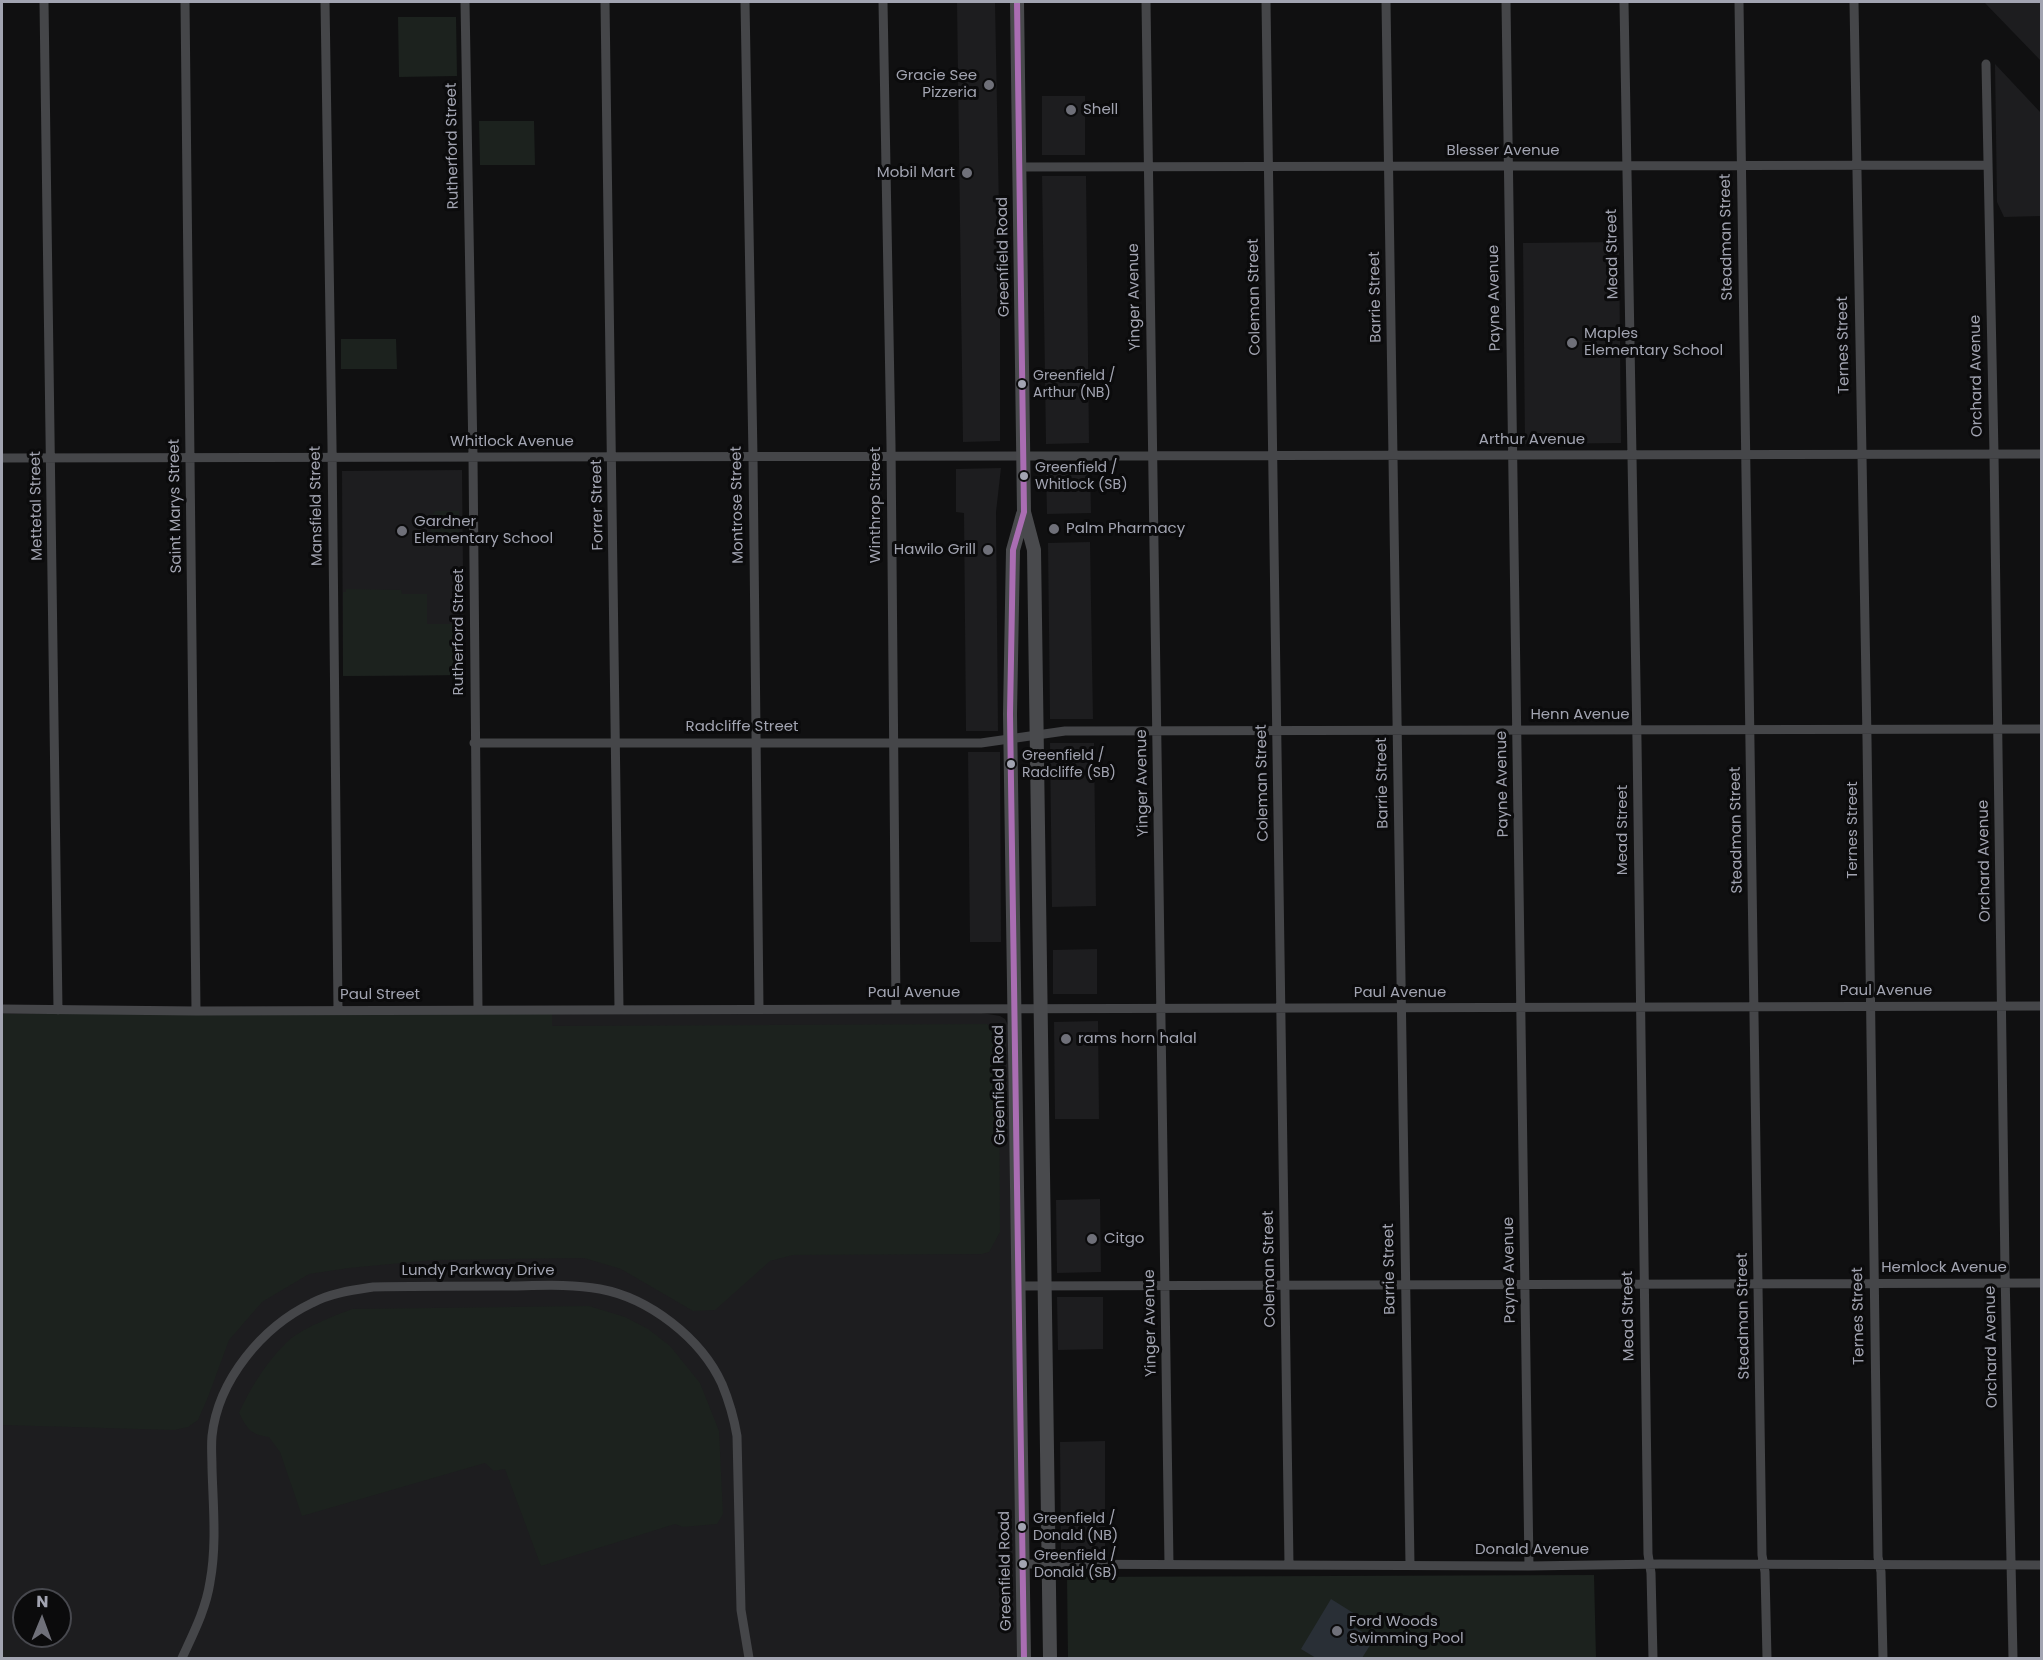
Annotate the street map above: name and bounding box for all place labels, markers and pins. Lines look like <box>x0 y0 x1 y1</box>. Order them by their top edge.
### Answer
place label: Gracie See Pizzeria <box>896 67 977 102</box>
marker: Gracie See Pizzeria <box>982 78 996 92</box>
place label: Shell <box>1083 101 1118 119</box>
marker: Shell <box>1064 103 1078 117</box>
place label: Mobil Mart <box>877 164 955 182</box>
marker: Mobil Mart <box>960 166 974 180</box>
place label: Maples Elementary School <box>1584 325 1723 360</box>
marker: Maples Elementary School <box>1565 336 1579 350</box>
place label: Greenfield / Arthur (NB) <box>1033 368 1115 400</box>
marker: Greenfield / Arthur (NB) <box>1016 378 1028 390</box>
place label: Greenfield / Whitlock (SB) <box>1035 460 1128 492</box>
marker: Greenfield / Whitlock (SB) <box>1018 470 1030 482</box>
place label: Gardner Elementary School <box>414 513 553 548</box>
place label: Palm Pharmacy <box>1066 520 1185 538</box>
marker: Palm Pharmacy <box>1047 522 1061 536</box>
marker: Gardner Elementary School <box>395 524 409 538</box>
place label: Hawilo Grill <box>894 541 976 559</box>
marker: Hawilo Grill <box>981 543 995 557</box>
place label: Greenfield / Radcliffe (SB) <box>1022 748 1116 780</box>
marker: Greenfield / Radcliffe (SB) <box>1005 758 1017 770</box>
place label: rams horn halal <box>1078 1030 1197 1048</box>
marker: rams horn halal <box>1059 1032 1073 1046</box>
place label: Citgo <box>1104 1230 1144 1248</box>
marker: Citgo <box>1085 1232 1099 1246</box>
place label: Greenfield / Donald (NB) <box>1033 1511 1118 1544</box>
marker: Greenfield / Donald (NB) <box>1016 1521 1028 1533</box>
place label: Greenfield / Donald (SB) <box>1034 1548 1117 1580</box>
marker: Greenfield / Donald (SB) <box>1017 1558 1029 1570</box>
place label: Ford Woods Swimming Pool <box>1349 1613 1464 1648</box>
marker: Ford Woods Swimming Pool <box>1330 1624 1344 1638</box>

